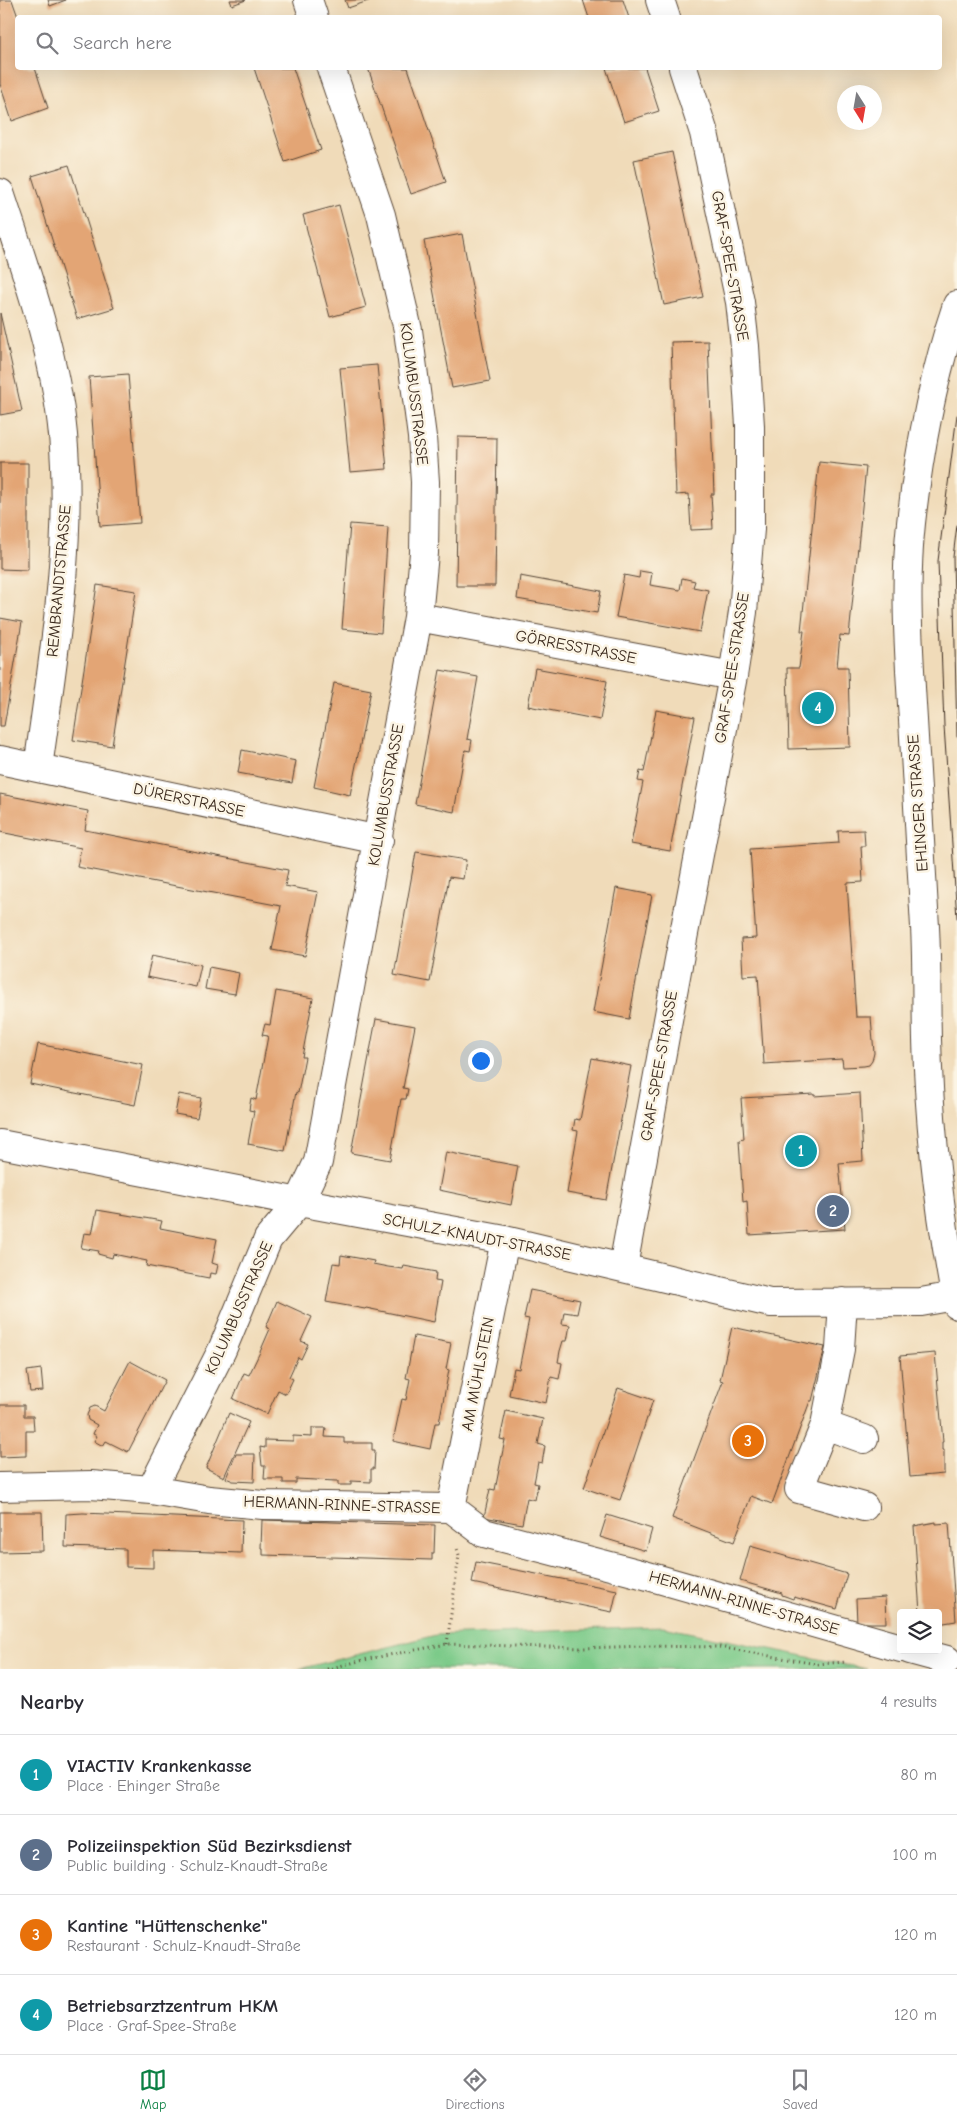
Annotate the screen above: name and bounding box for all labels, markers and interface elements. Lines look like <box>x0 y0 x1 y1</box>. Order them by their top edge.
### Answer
search box <box>15 15 942 70</box>
icon: search <box>33 29 61 57</box>
text: Search here <box>73 32 172 54</box>
north arrow <box>837 85 882 130</box>
street label: GRAF-SPEE-STRASSE <box>708 189 752 343</box>
street label: KOLUMBUSSTRASSE <box>396 322 432 467</box>
street label: REMBRANDTSTRASSE <box>43 504 75 658</box>
street label: GRAF-SPEE-STRASSE <box>711 591 753 745</box>
street label: GÖRRESSTRASSE <box>514 626 638 668</box>
pin: 4 <box>802 689 834 727</box>
street label: KOLUMBUSSTRASSE <box>365 722 407 867</box>
street label: EHINGER STRASSE <box>904 734 932 872</box>
street label: DÜRERSTRASSE <box>132 779 247 821</box>
street label: GRAF-SPEE-STRASSE <box>637 989 681 1143</box>
your location <box>468 1048 494 1074</box>
pin: 1 <box>785 1132 817 1170</box>
pin: 2 <box>817 1192 849 1230</box>
street label: SCHULZ-KNAUDT-STRASSE <box>381 1210 573 1264</box>
street label: KOLUMBUSSTRASSE <box>202 1238 277 1377</box>
street label: AM MÜHLSTEIN <box>458 1316 498 1432</box>
pin: 3 <box>732 1422 764 1460</box>
street label: HERMANN-RINNE-STRASSE <box>243 1493 441 1517</box>
street label: HERMANN-RINNE-STRASSE <box>647 1567 842 1639</box>
map controls <box>897 1609 942 1654</box>
button: layers <box>897 1609 942 1654</box>
text: Nearby <box>20 1690 84 1714</box>
text: 4 results <box>880 1693 937 1711</box>
text: VIACTIV Krankenkasse <box>67 1755 252 1777</box>
text: 1 <box>33 1766 39 1784</box>
text: 80 m <box>900 1766 937 1784</box>
text: Place · Ehinger Straße <box>67 1777 220 1795</box>
text: Polizeiinspektion Süd Bezirksdienst <box>67 1835 352 1857</box>
text: 2 <box>32 1846 40 1864</box>
text: 100 m <box>893 1846 937 1864</box>
text: Public building · Schulz-Knaudt-Straße <box>67 1857 328 1875</box>
text: Kantine "Hüttenschenke" <box>67 1915 267 1937</box>
text: 3 <box>32 1926 40 1944</box>
text: 120 m <box>894 1926 937 1944</box>
text: Restaurant · Schulz-Knaudt-Straße <box>67 1937 301 1955</box>
text: Betriebsarztzentrum HKM <box>67 1995 278 2017</box>
text: 4 <box>32 2006 40 2024</box>
text: 120 m <box>894 2006 937 2024</box>
text: Place · Graf-Spee-Straße <box>67 2017 236 2035</box>
tab: Map <box>139 2066 167 2113</box>
tab: Directions <box>445 2066 505 2113</box>
tab: Saved <box>783 2066 818 2113</box>

